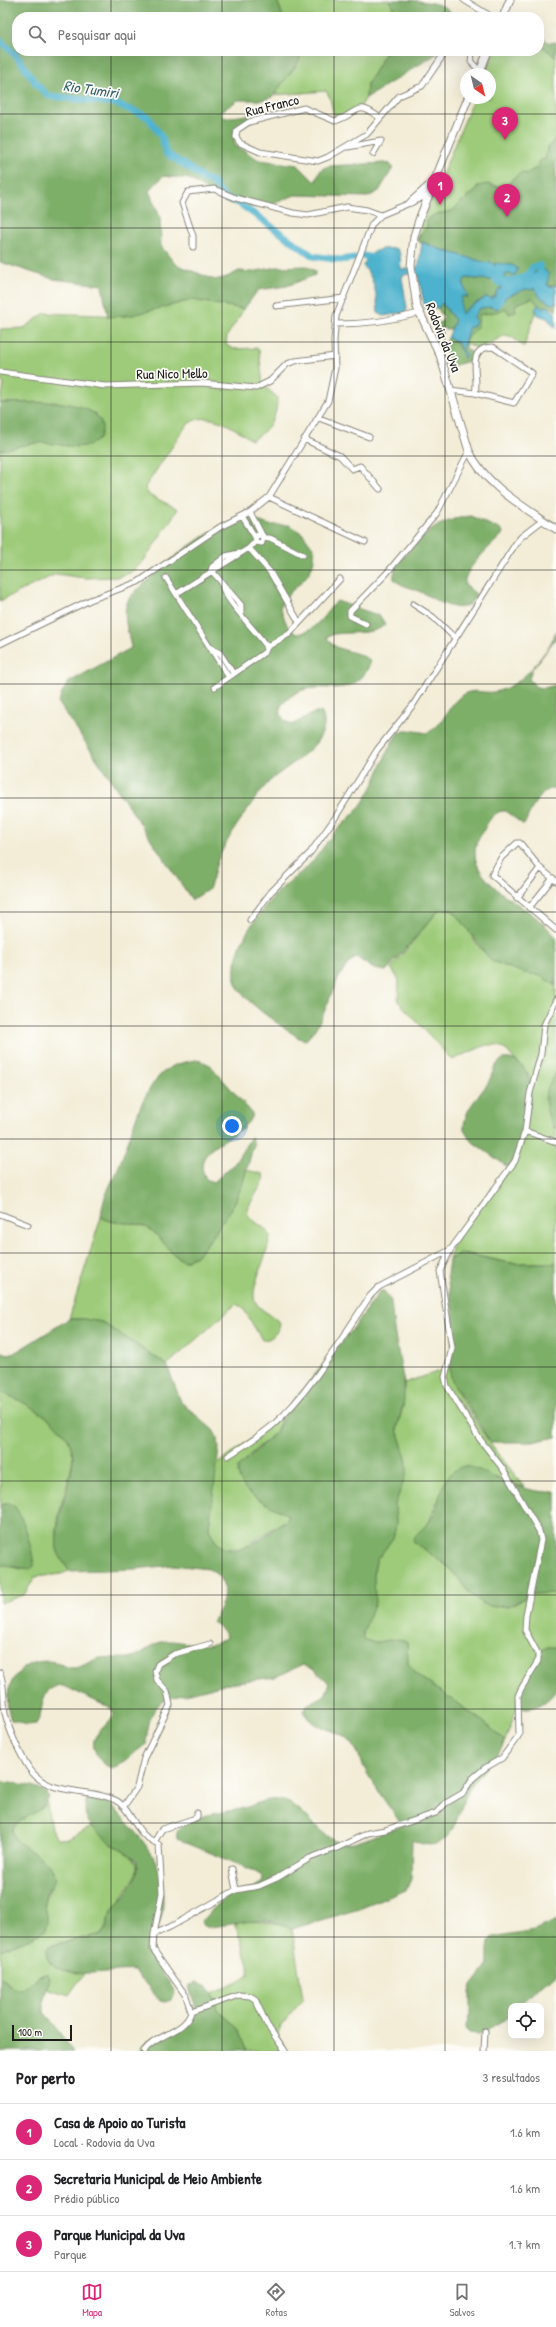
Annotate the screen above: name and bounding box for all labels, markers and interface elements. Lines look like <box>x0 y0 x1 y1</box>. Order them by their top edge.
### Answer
search box <box>12 12 544 56</box>
icon: search <box>26 23 48 45</box>
text: Pesquisar aqui <box>58 24 136 45</box>
north arrow <box>460 68 496 104</box>
water label: Rio Tumiri <box>62 75 122 103</box>
street label: Rua Franco <box>243 89 301 121</box>
pin: 3 <box>492 107 518 140</box>
pin: 1 <box>427 172 453 205</box>
pin: 2 <box>494 184 520 217</box>
street label: Rodovia da Uva <box>421 299 467 375</box>
street label: Rua Nico Mello <box>136 363 208 383</box>
your location <box>222 1116 242 1136</box>
map controls <box>508 2003 544 2039</box>
button: locate <box>508 2003 544 2039</box>
scale bar <box>12 2023 72 2042</box>
text: 100 m <box>18 2025 42 2039</box>
text: Por perto <box>16 2066 75 2089</box>
text: 3 resultados <box>482 2068 540 2086</box>
text: Casa de Apoio ao Turista <box>54 2112 185 2133</box>
text: 1 <box>27 2123 31 2141</box>
text: 1.6 km <box>510 2123 540 2141</box>
text: Local · Rodovia da Uva <box>54 2133 155 2151</box>
text: Secretaria Municipal de Meio Ambiente <box>54 2168 262 2189</box>
text: 2 <box>26 2179 32 2197</box>
text: 1.6 km <box>510 2179 540 2197</box>
text: Prédio público <box>54 2189 119 2207</box>
text: Parque Municipal da Uva <box>54 2224 185 2245</box>
text: 3 <box>26 2235 32 2253</box>
text: 1.7 km <box>509 2235 540 2253</box>
text: Parque <box>54 2245 87 2263</box>
tab: Mapa <box>81 2281 103 2319</box>
tab: Rotas <box>265 2281 287 2319</box>
tab: Salvos <box>450 2281 475 2319</box>

